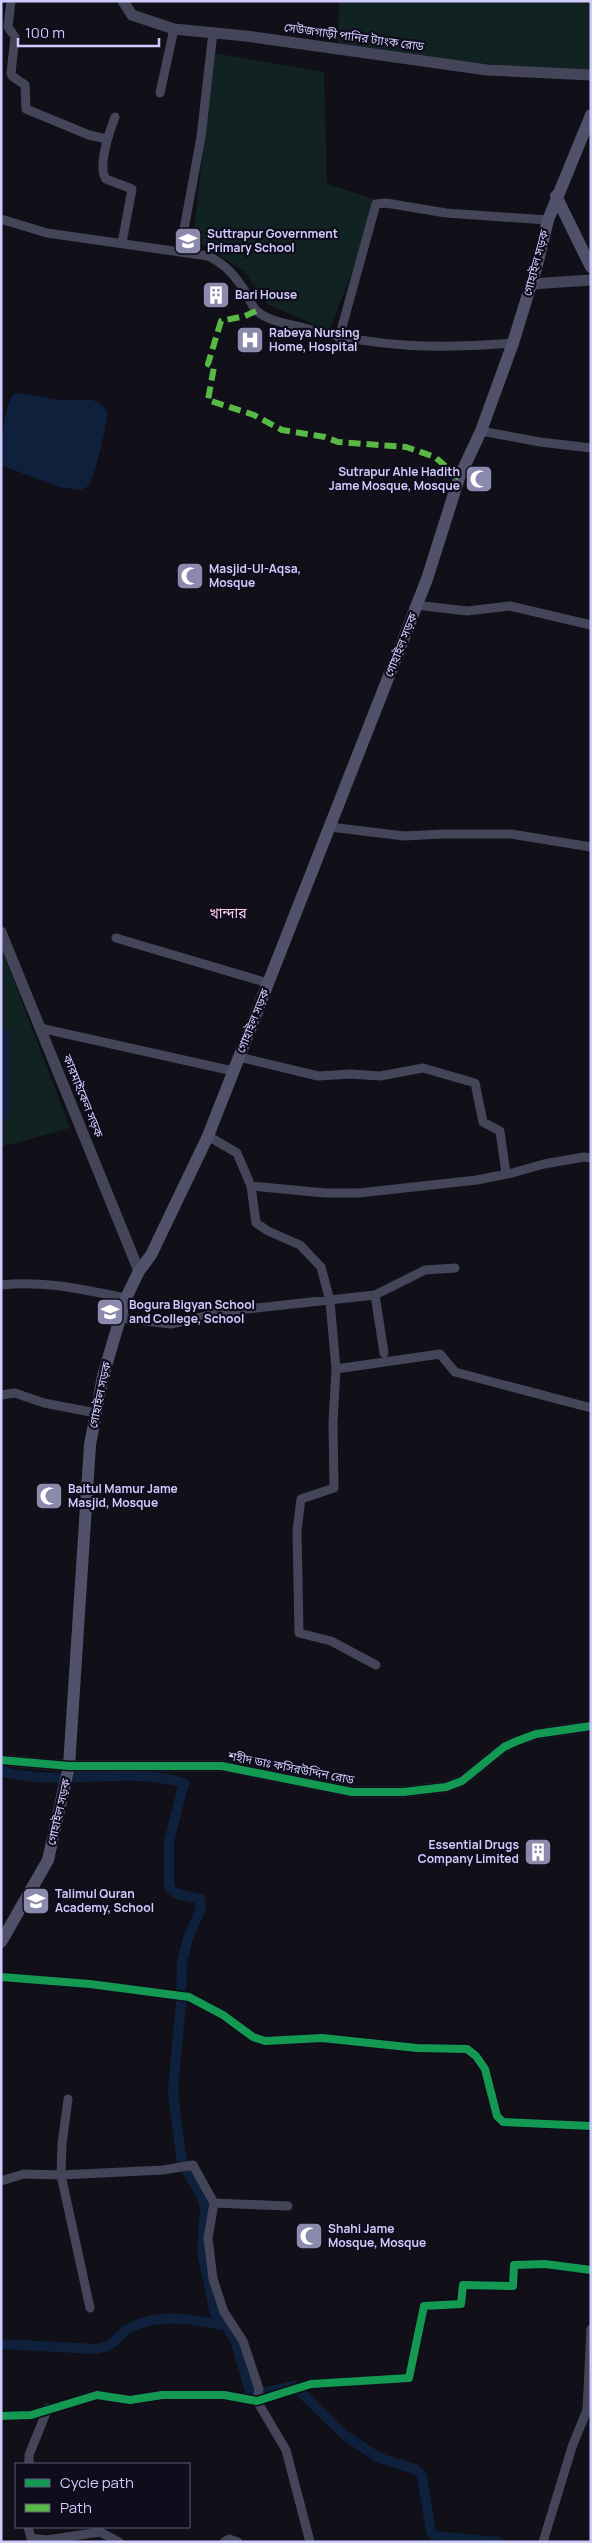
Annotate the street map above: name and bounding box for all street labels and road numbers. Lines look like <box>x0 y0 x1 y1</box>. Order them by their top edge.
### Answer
street label: সেউজগাড়ী পানির ট্যাংক রোড <box>283 18 426 55</box>
street label: গোহাইল সড়ক <box>519 228 553 298</box>
street label: গোহাইল সড়ক <box>380 610 421 679</box>
street label: গোহাইল সড়ক <box>232 986 273 1055</box>
street label: কারমাইকেল সড়ক <box>59 1051 108 1140</box>
street label: গোহাইল সড়ক <box>84 1360 115 1430</box>
street label: শহীদ ডাঃ কসিরউদ্দিন রোড <box>226 1747 356 1788</box>
street label: গোহাইল সড়ক <box>43 1777 74 1847</box>

